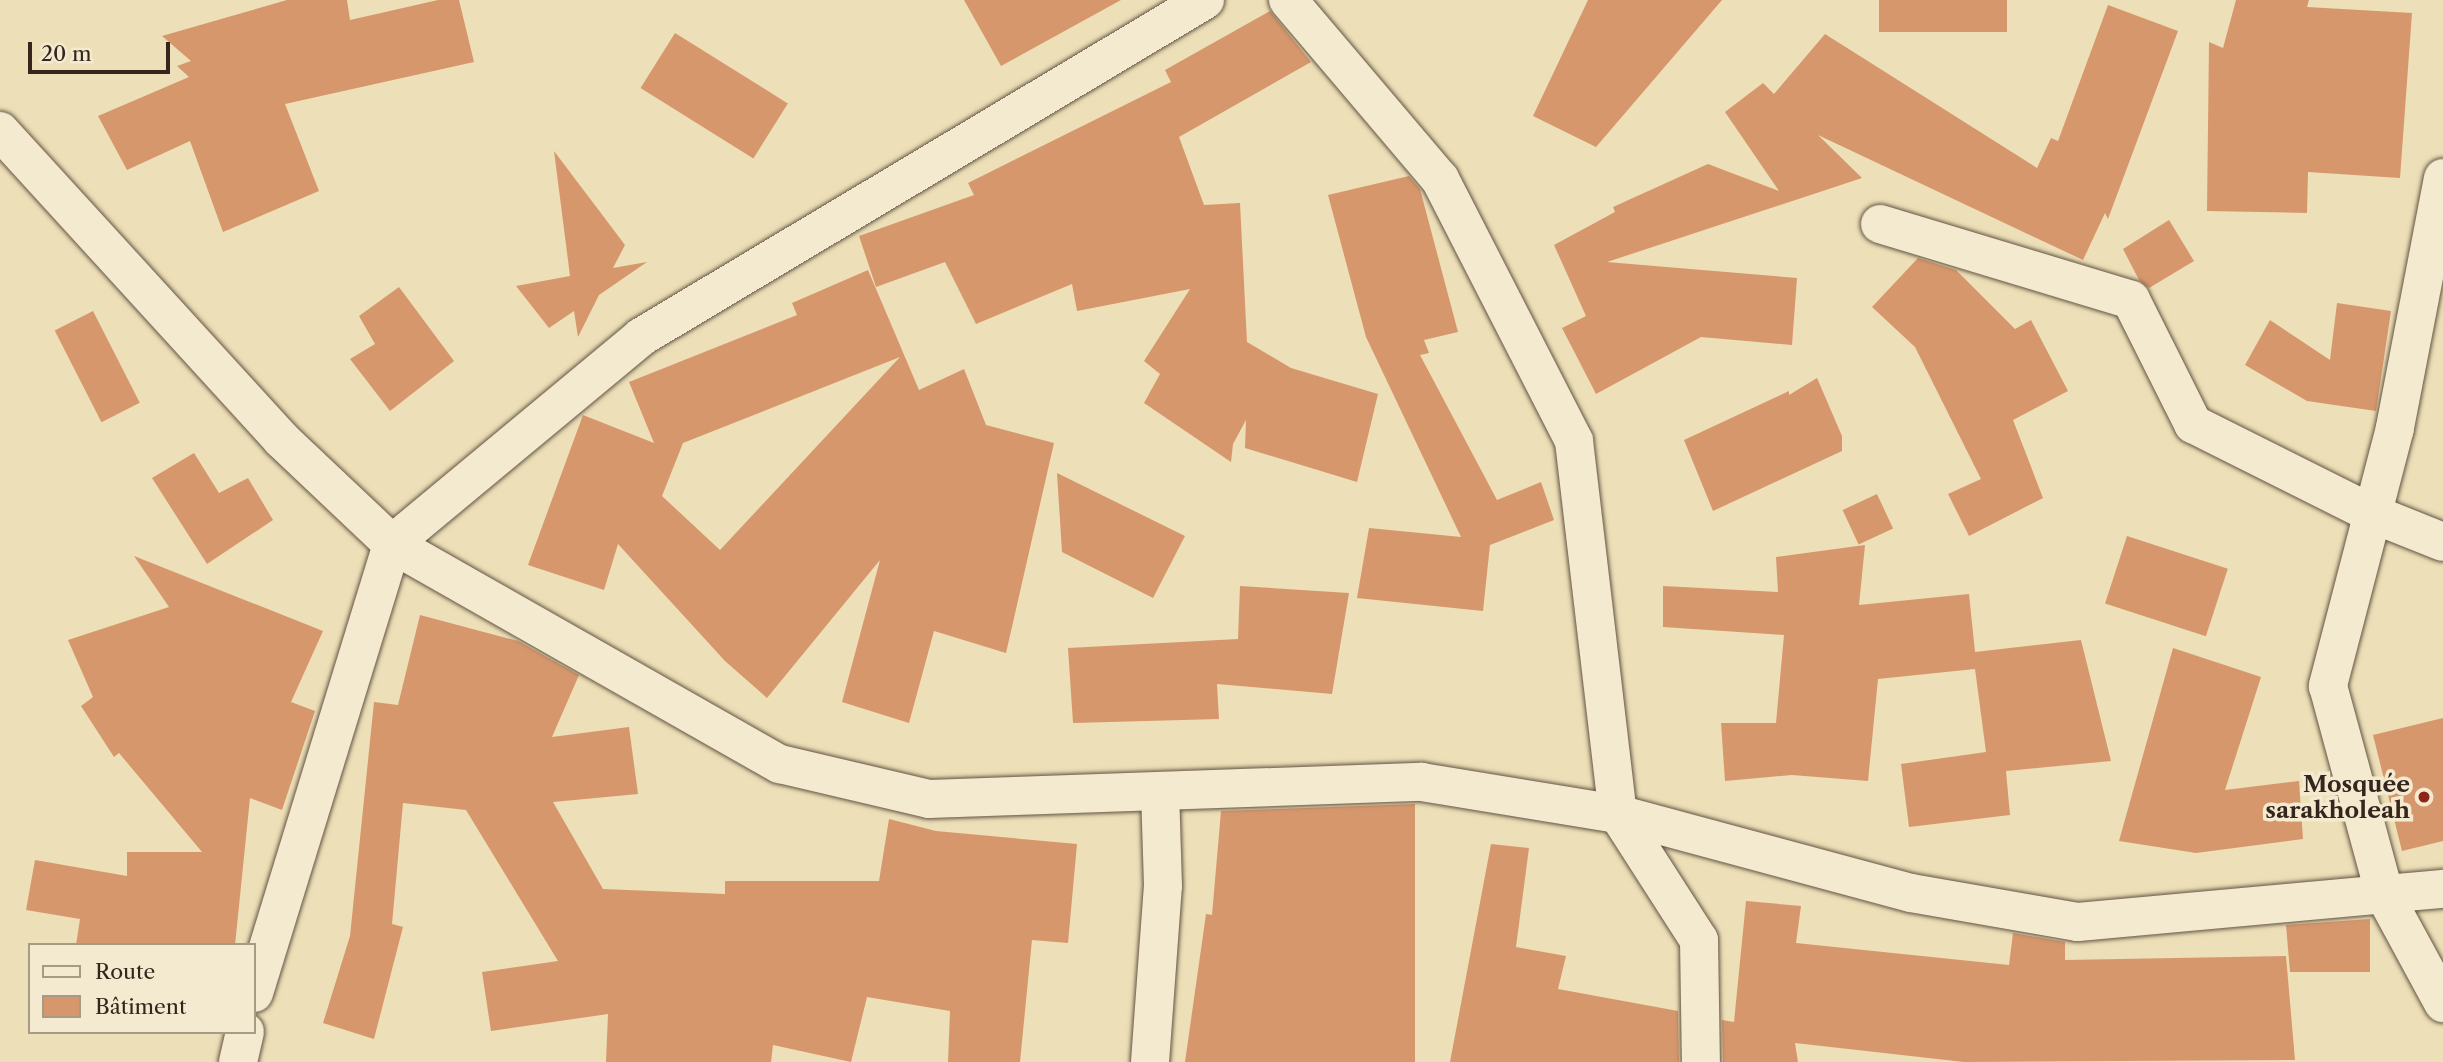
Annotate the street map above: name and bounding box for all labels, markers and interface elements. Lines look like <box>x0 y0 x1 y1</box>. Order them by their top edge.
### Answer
scale bar <box>32 28 173 72</box>
text: 20 m <box>41 41 92 66</box>
place label: Mosquée sarakholeah <box>2265 770 2410 824</box>
marker: Mosquée sarakholeah <box>2416 789 2432 805</box>
legend <box>28 943 256 1034</box>
text: Route <box>95 959 155 984</box>
text: Bâtiment <box>95 994 186 1019</box>

